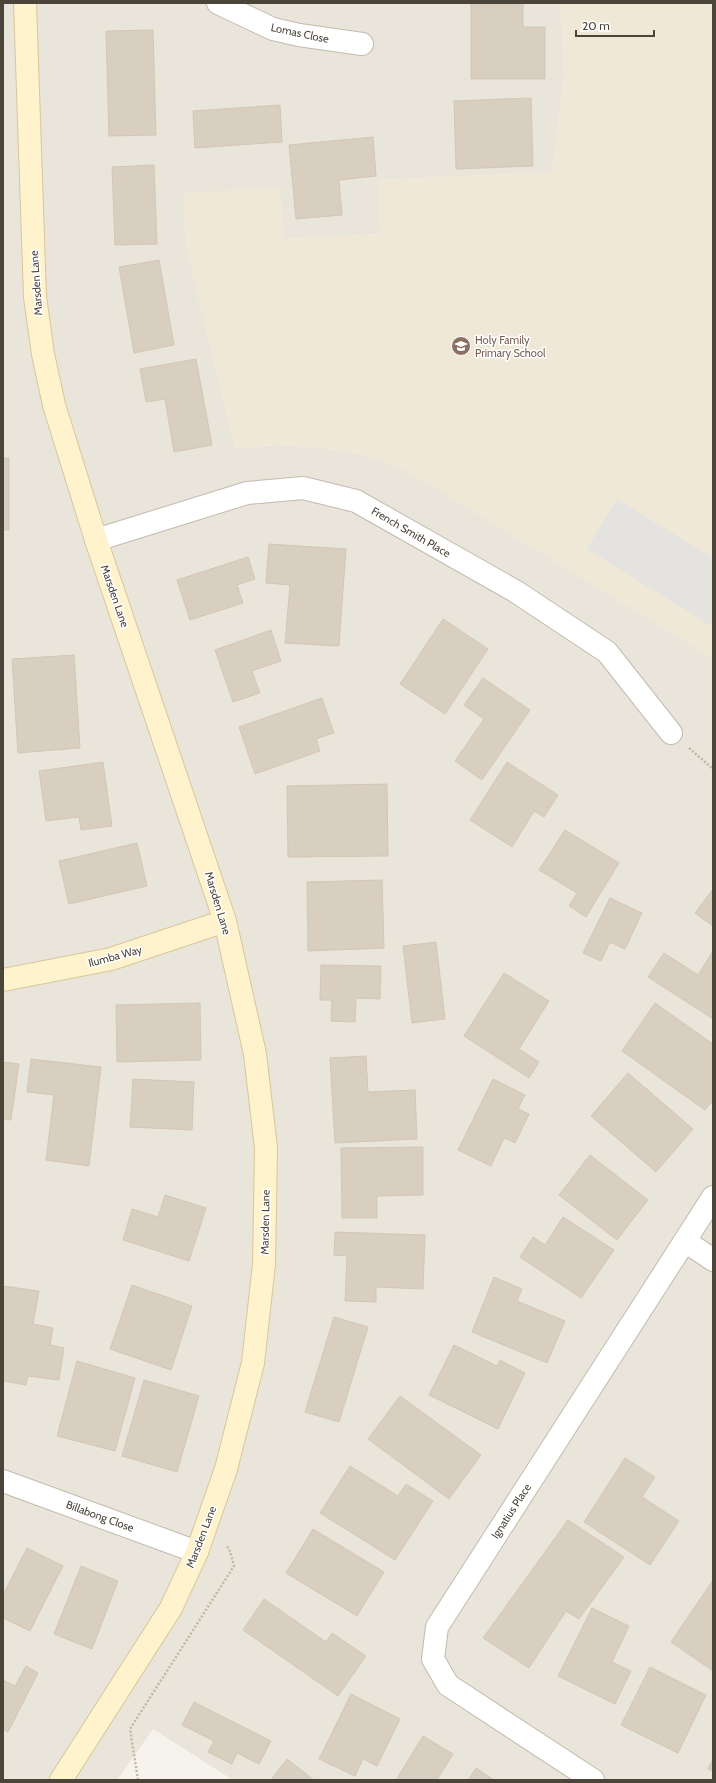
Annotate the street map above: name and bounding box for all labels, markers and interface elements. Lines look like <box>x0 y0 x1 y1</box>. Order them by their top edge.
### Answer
scale bar <box>576 12 654 38</box>
text: 20 m <box>582 18 610 33</box>
street label: Lomas Close <box>270 20 331 46</box>
street label: Marsden Lane <box>27 250 45 316</box>
place label: Holy Family Primary School <box>475 333 546 360</box>
school or university icon: Holy Family Primary School <box>450 335 472 357</box>
street label: French Smith Place <box>369 504 453 560</box>
street label: Marsden Lane <box>98 563 132 629</box>
street label: Marsden Lane <box>202 870 234 937</box>
street label: Ilumba Way <box>87 942 144 970</box>
street label: Marsden Lane <box>257 1189 273 1255</box>
street label: Ignatius Place <box>488 1480 534 1541</box>
street label: Billabong Close <box>64 1497 136 1535</box>
street label: Marsden Lane <box>183 1504 219 1570</box>

